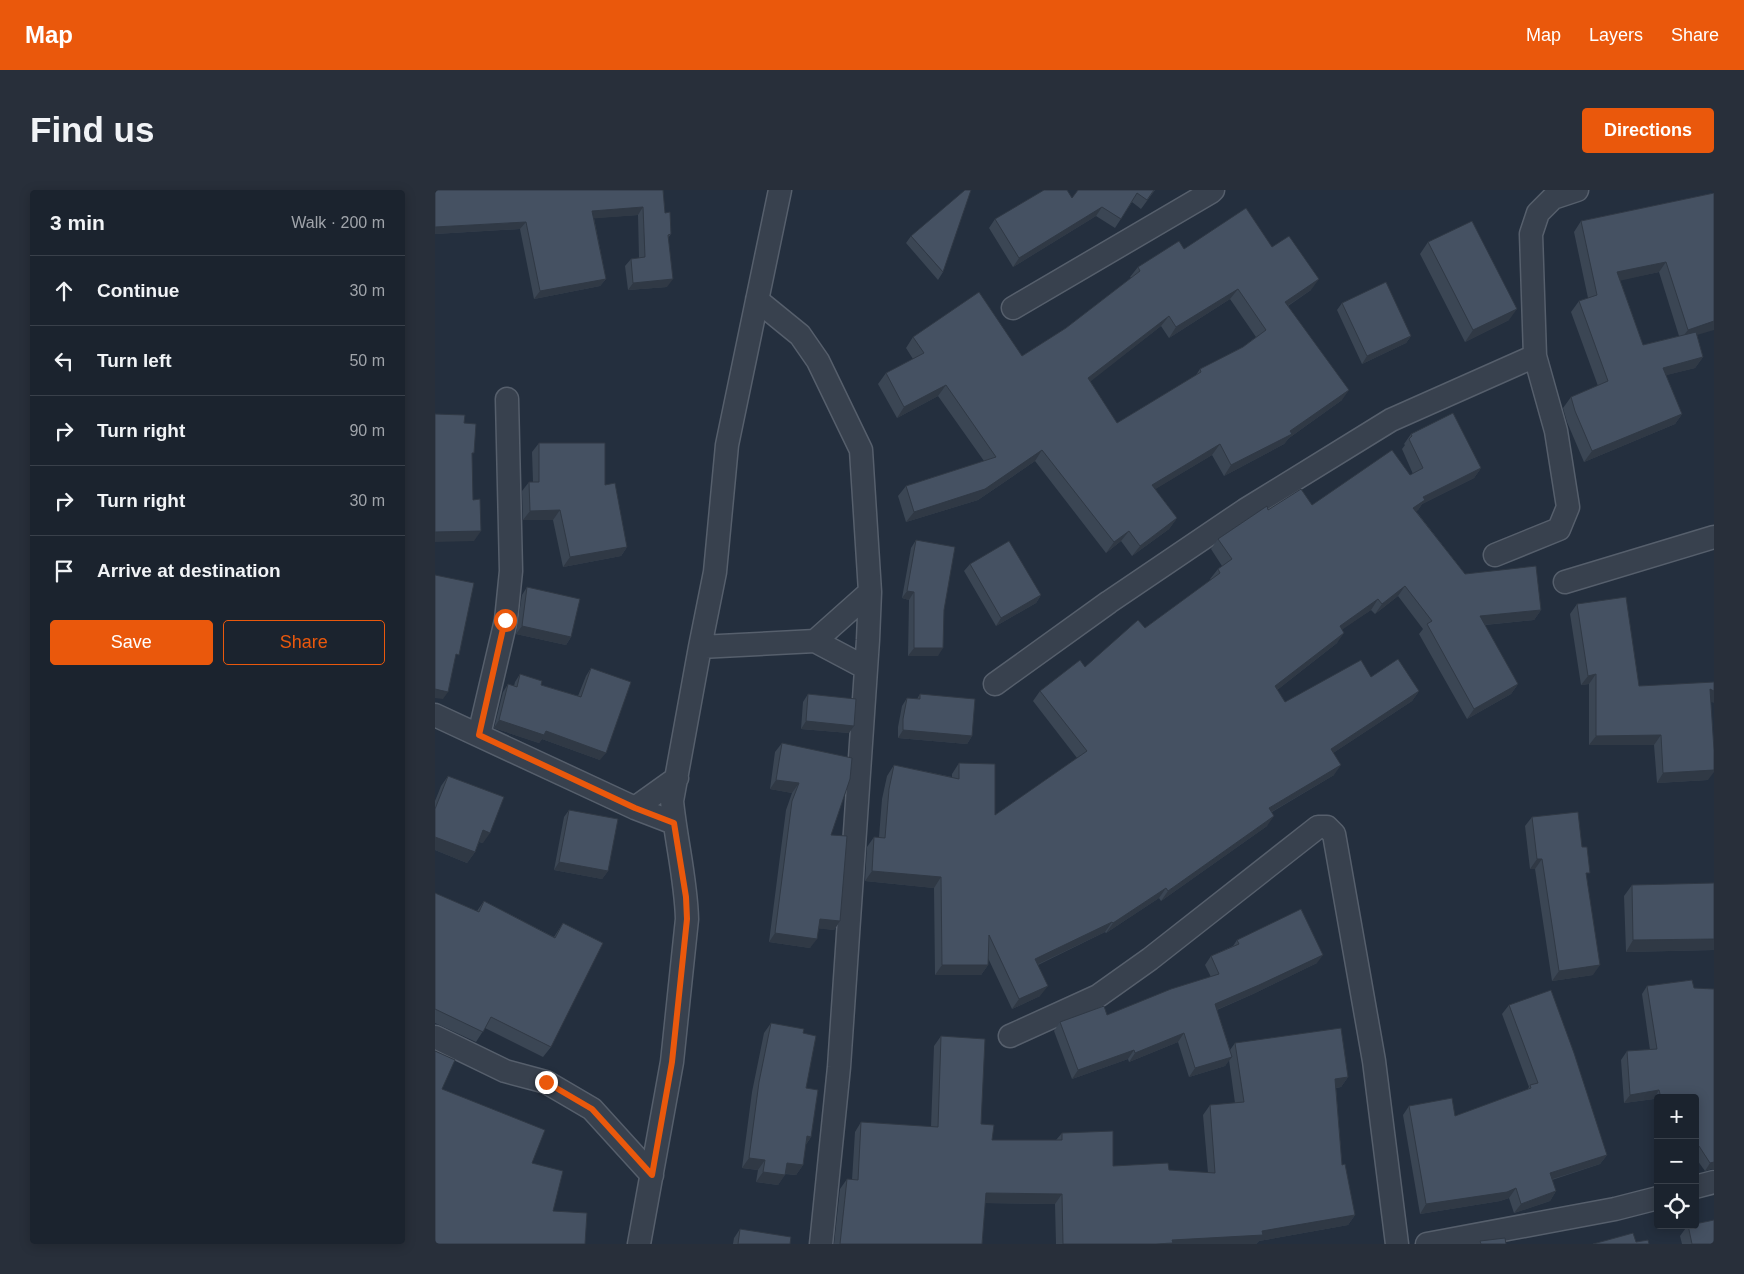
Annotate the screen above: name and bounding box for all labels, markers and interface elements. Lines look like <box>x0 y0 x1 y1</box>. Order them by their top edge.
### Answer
text: Map <box>25 21 73 48</box>
text: Map <box>1526 25 1561 45</box>
text: Layers <box>1589 25 1643 45</box>
text: Share <box>1671 25 1719 45</box>
button: Directions <box>1582 108 1714 153</box>
text: Find us <box>30 110 154 149</box>
text: 3 min <box>50 211 105 234</box>
text: Walk · 200 m <box>291 214 385 231</box>
icon: ahead <box>50 277 78 305</box>
text: Continue <box>97 280 179 301</box>
text: 30 m <box>349 282 385 299</box>
icon: left <box>50 347 78 375</box>
text: Turn left <box>97 350 172 371</box>
text: 50 m <box>349 352 385 369</box>
icon: right <box>50 417 78 445</box>
text: Turn right <box>97 420 185 441</box>
text: 90 m <box>349 422 385 439</box>
icon: right <box>50 487 78 515</box>
text: Turn right <box>97 490 185 511</box>
text: 30 m <box>349 492 385 509</box>
icon: arrive <box>50 557 78 585</box>
text: Arrive at destination <box>97 560 281 581</box>
route start <box>494 609 517 632</box>
button: Save <box>50 620 213 665</box>
button: Share <box>223 620 385 665</box>
route end <box>535 1071 558 1094</box>
map controls <box>1654 1094 1699 1229</box>
button: + <box>1654 1094 1699 1139</box>
button: − <box>1654 1139 1699 1184</box>
button: locate <box>1654 1184 1699 1229</box>

